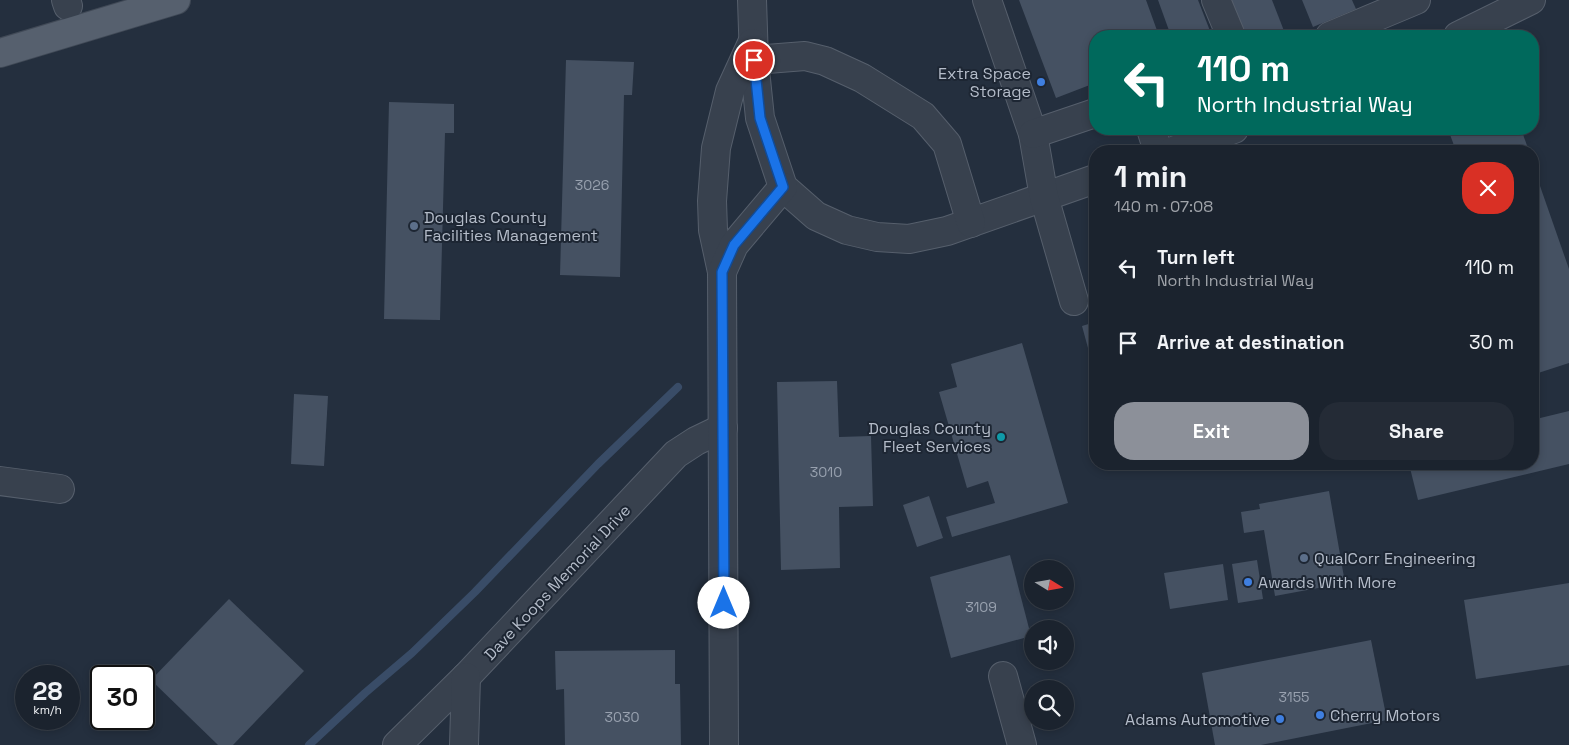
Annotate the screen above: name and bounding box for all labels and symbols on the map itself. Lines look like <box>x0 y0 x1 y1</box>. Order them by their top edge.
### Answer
pin <box>733 39 775 81</box>
place label: Extra Space Storage <box>938 63 1031 102</box>
marker: Extra Space Storage <box>1035 76 1047 88</box>
house number: 3026 <box>575 176 609 194</box>
place label: Douglas County Facilities Management <box>424 207 598 246</box>
marker: Douglas County Facilities Management <box>408 220 420 232</box>
place label: Douglas County Fleet Services <box>868 418 991 457</box>
marker: Douglas County Fleet Services <box>995 431 1007 443</box>
house number: 3010 <box>810 463 842 481</box>
street label: Dave Koops Memorial Drive <box>480 500 635 665</box>
place label: QualCorr Engineering <box>1314 548 1476 569</box>
marker: QualCorr Engineering <box>1298 552 1310 564</box>
north arrow <box>1024 560 1074 610</box>
place label: Awards With More <box>1258 572 1396 593</box>
position arrow <box>697 576 749 628</box>
marker: Awards With More <box>1242 576 1254 588</box>
house number: 3109 <box>965 598 997 616</box>
speed limit sign: 30 <box>90 665 155 730</box>
house number: 3155 <box>1279 688 1309 706</box>
place label: Cherry Motors <box>1330 705 1440 726</box>
house number: 3030 <box>605 708 639 726</box>
place label: Adams Automotive <box>1125 709 1270 730</box>
marker: Cherry Motors <box>1314 709 1326 721</box>
marker: Adams Automotive <box>1274 713 1286 725</box>

